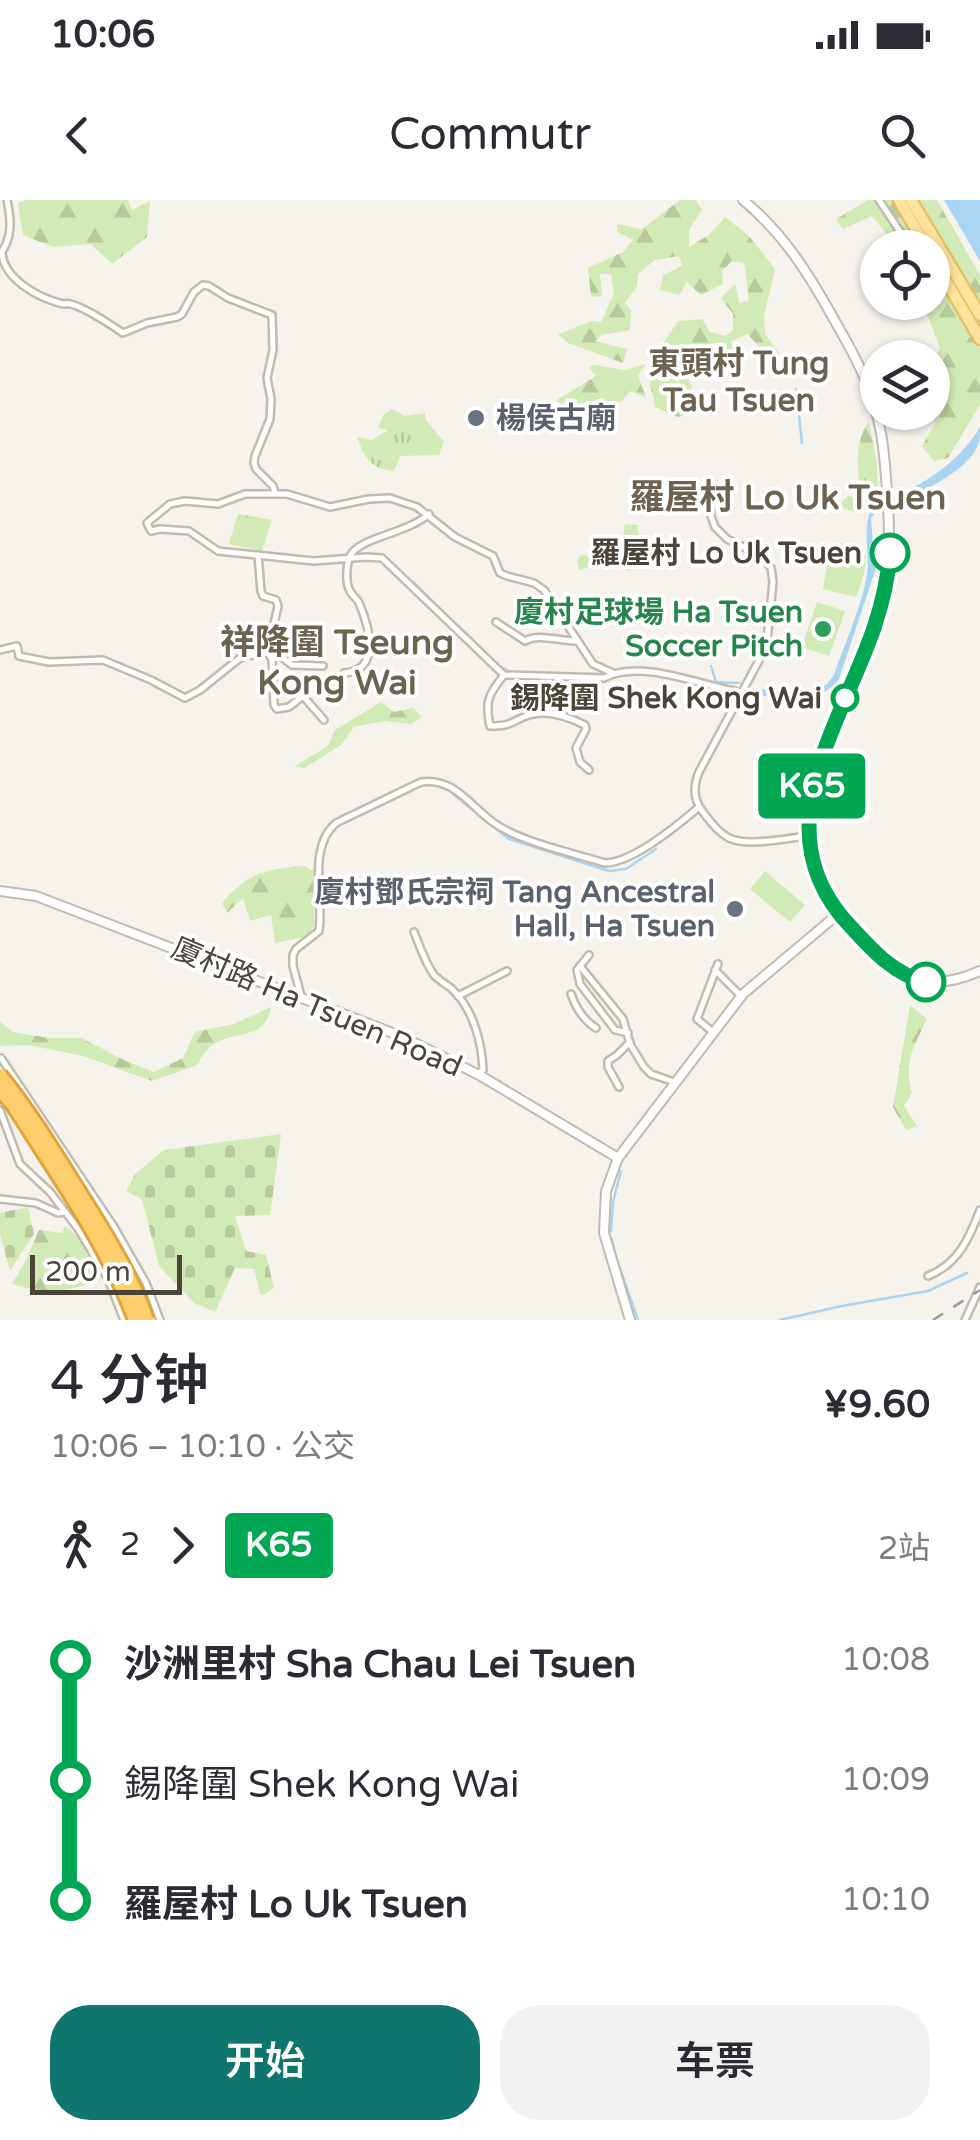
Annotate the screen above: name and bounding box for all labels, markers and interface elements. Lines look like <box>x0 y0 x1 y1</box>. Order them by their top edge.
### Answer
text: 10:06 <box>50 12 155 58</box>
icon: back <box>50 108 105 163</box>
text: Commutr <box>389 108 591 162</box>
icon: search <box>875 108 930 163</box>
map controls <box>860 230 950 430</box>
button: locate <box>860 230 950 320</box>
button: layers <box>860 340 950 430</box>
district label: 東頭村 Tung Tau Tsuen <box>648 345 830 420</box>
place label: 楊侯古廟 <box>496 400 616 437</box>
marker: 楊侯古廟 <box>465 407 487 429</box>
district label: 羅屋村 Lo Uk Tsuen <box>630 477 946 519</box>
marker: 羅屋村 Lo Uk Tsuen <box>871 534 909 572</box>
place label: 羅屋村 Lo Uk Tsuen <box>590 535 862 572</box>
place label: 廈村足球場 Ha Tsuen Soccer Pitch <box>514 594 803 665</box>
marker: 廈村足球場 Ha Tsuen Soccer Pitch <box>812 618 834 640</box>
district label: 祥降圍 Tseung Kong Wai <box>220 622 454 704</box>
place label: 錫降圍 Shek Kong Wai <box>510 680 822 717</box>
marker: 錫降圍 Shek Kong Wai <box>832 685 858 711</box>
line badge: K65 <box>754 754 870 818</box>
text: K65 <box>778 765 846 807</box>
place label: 廈村鄧氏宗祠 Tang Ancestral Hall, Ha Tsuen <box>315 874 715 945</box>
marker: 廈村鄧氏宗祠 Tang Ancestral Hall, Ha Tsuen <box>724 898 746 920</box>
street label: 廈村路 Ha Tsuen Road <box>166 929 468 1085</box>
unlabelled marker <box>907 963 945 1001</box>
scale bar <box>30 1250 182 1294</box>
text: 200 m <box>45 1255 131 1289</box>
text: 4 分钟 <box>50 1349 209 1415</box>
text: ¥9.60 <box>824 1382 930 1428</box>
text: 10:06 – 10:10 · 公交 <box>50 1428 355 1466</box>
icon: walk <box>50 1518 105 1573</box>
icon: forward <box>155 1518 210 1573</box>
text: K65 <box>245 1524 313 1566</box>
text: 2 <box>120 1526 140 1564</box>
text: 2站 <box>878 1530 930 1568</box>
text: 10:08 <box>841 1641 930 1679</box>
text: 沙洲里村 Sha Chau Lei Tsuen <box>124 1642 636 1688</box>
text: 10:09 <box>841 1761 930 1799</box>
text: 錫降圍 Shek Kong Wai <box>124 1762 520 1808</box>
text: 10:10 <box>841 1881 930 1919</box>
text: 羅屋村 Lo Uk Tsuen <box>124 1882 468 1928</box>
button: 开始 <box>50 2005 480 2120</box>
button: 车票 <box>500 2005 930 2120</box>

